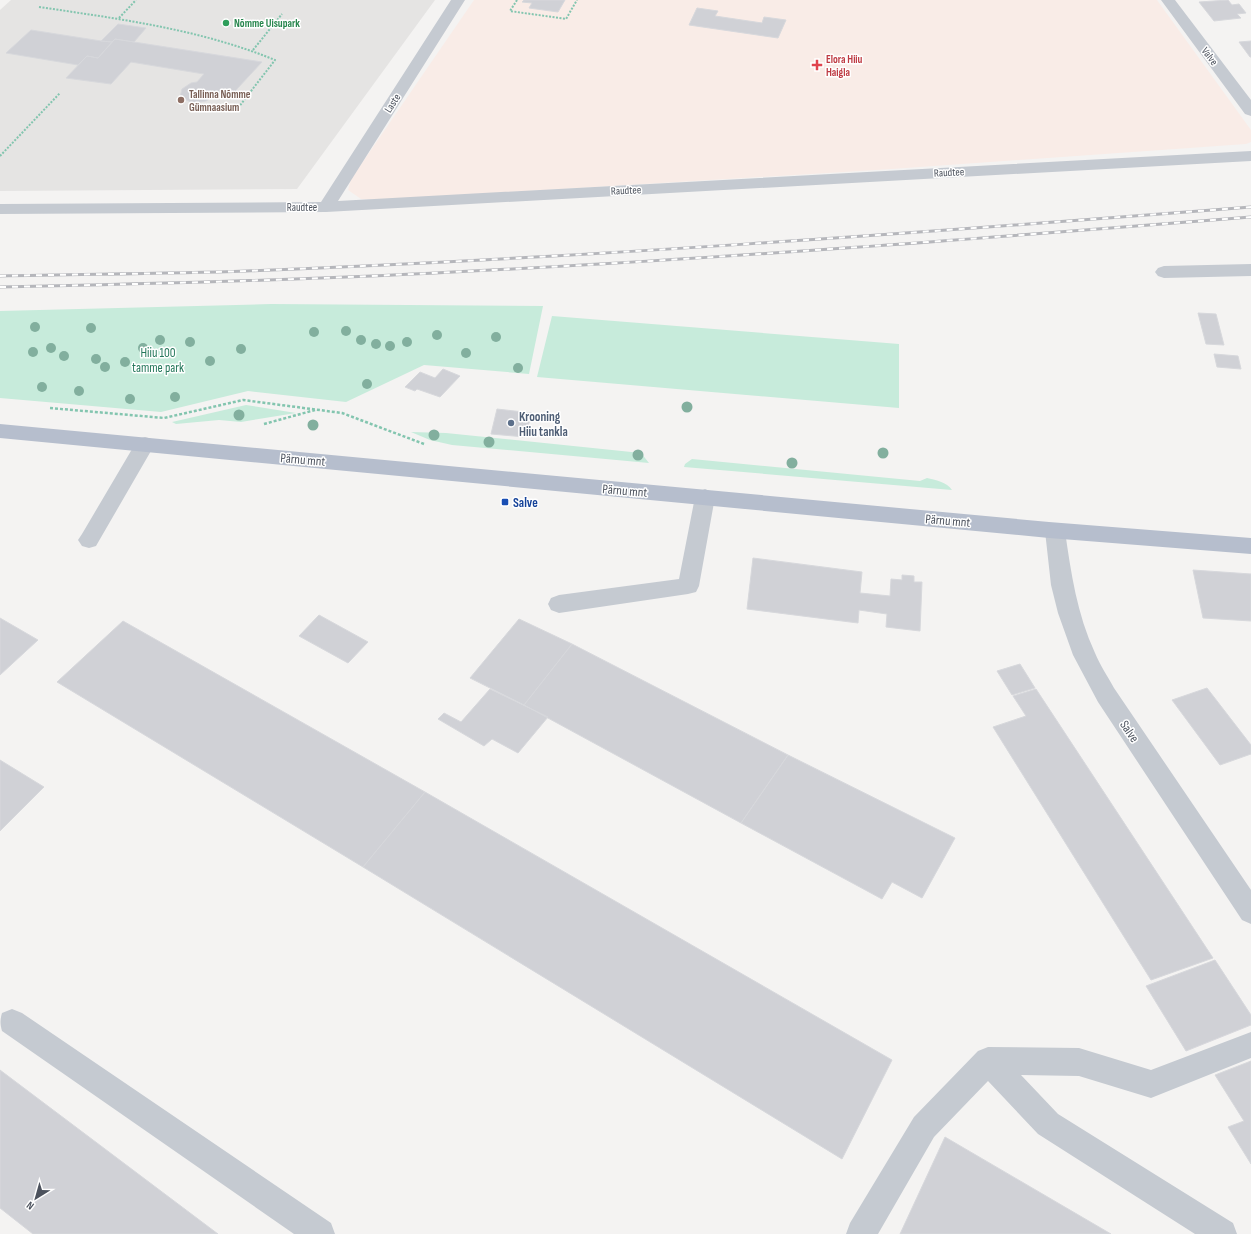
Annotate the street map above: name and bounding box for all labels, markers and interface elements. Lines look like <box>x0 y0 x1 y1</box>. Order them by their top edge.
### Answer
place label: Nõmme Uisupark <box>234 17 300 30</box>
marker: Nõmme Uisupark <box>221 18 231 28</box>
street label: Valve <box>1199 45 1221 68</box>
place label: Elora Hiiu Haigla <box>826 53 863 79</box>
marker: Elora Hiiu Haigla <box>811 59 823 71</box>
place label: Tallinna Nõmme Gümnaasium <box>189 88 251 114</box>
street label: Laste <box>382 91 403 115</box>
marker: Tallinna Nõmme Gümnaasium <box>176 95 186 105</box>
street label: Raudtee <box>933 165 965 180</box>
street label: Raudtee <box>610 183 642 198</box>
street label: Raudtee <box>287 201 317 214</box>
park label: Hiiu 100 tamme park <box>132 345 184 376</box>
place label: Krooning Hiiu tankla <box>519 409 568 440</box>
marker: Krooning Hiiu tankla <box>506 418 516 428</box>
street label: Pärnu mnt <box>280 450 326 470</box>
street label: Pärnu mnt <box>602 481 648 501</box>
place label: Salve <box>513 495 538 511</box>
marker: Salve <box>500 497 510 507</box>
street label: Pärnu mnt <box>925 511 971 531</box>
street label: Salve <box>1116 717 1142 746</box>
north arrow <box>16 1178 56 1218</box>
text: N <box>24 1199 37 1213</box>

